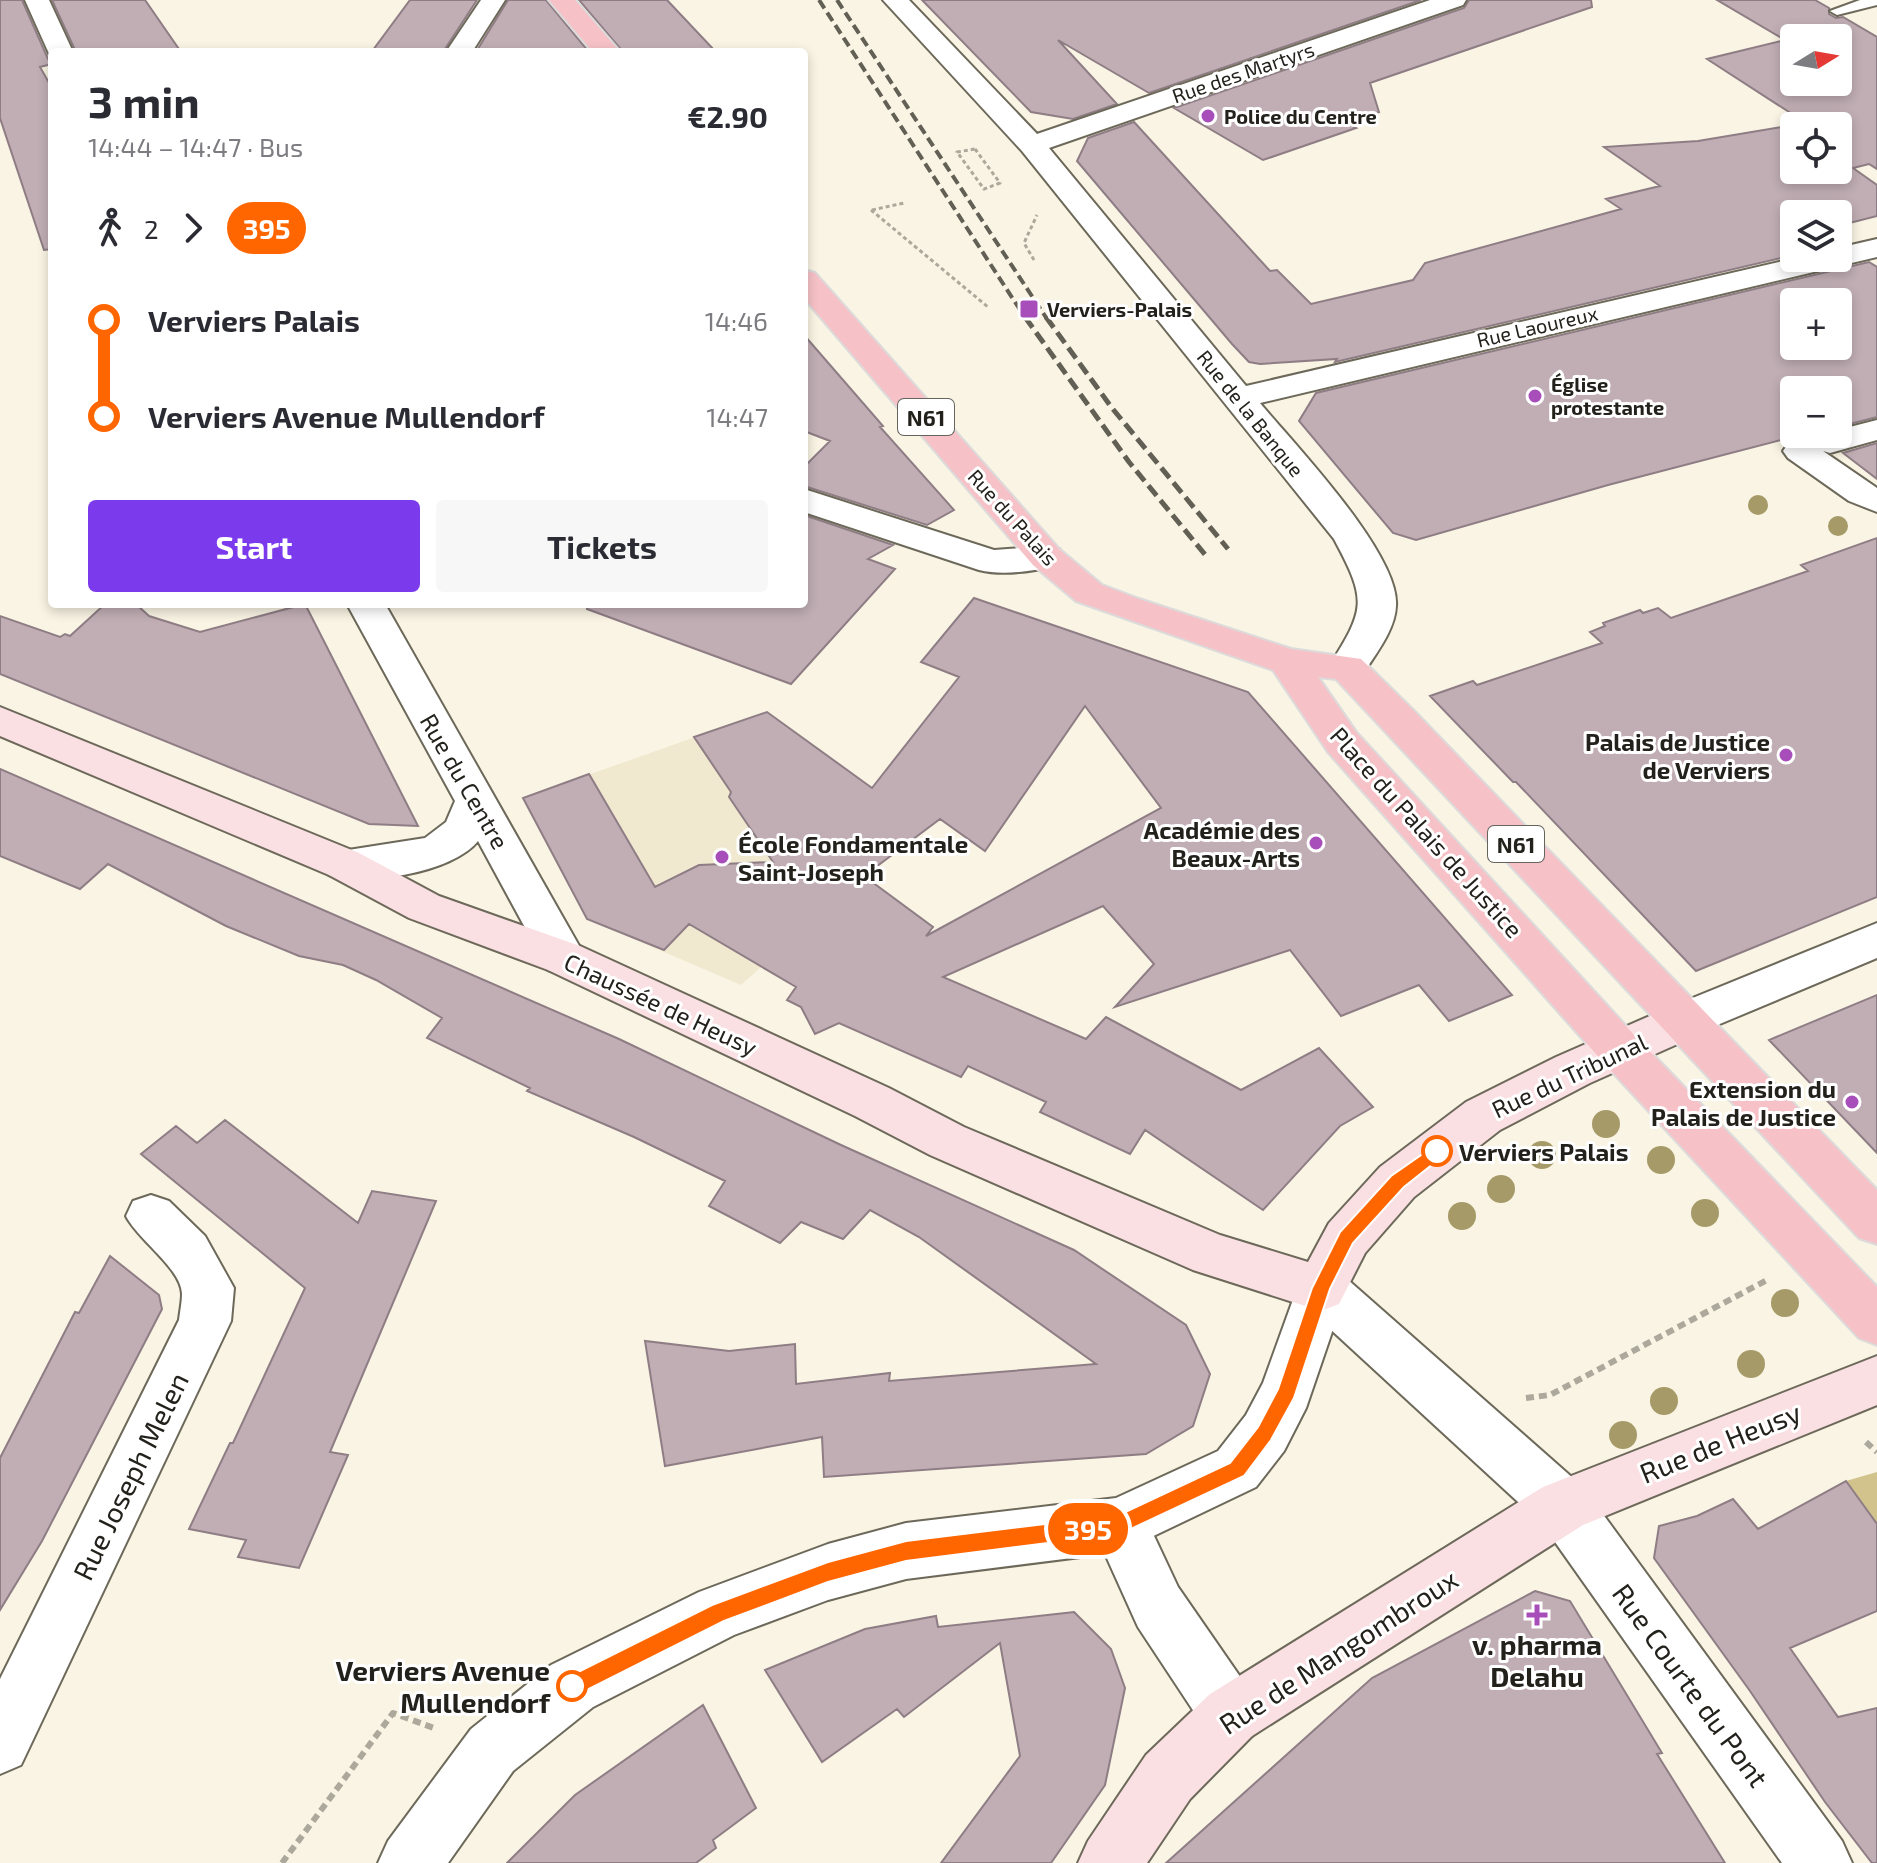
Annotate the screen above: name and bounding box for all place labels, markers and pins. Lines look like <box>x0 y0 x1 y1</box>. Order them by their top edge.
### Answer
place label: Police du Centre <box>1224 104 1377 128</box>
marker: Police du Centre <box>1199 107 1217 125</box>
place label: Verviers-Palais <box>1047 297 1192 321</box>
marker: Verviers-Palais <box>1018 298 1040 320</box>
place label: Église protestante <box>1551 372 1664 419</box>
marker: Église protestante <box>1526 387 1544 405</box>
place label: Palais de Justice de Verviers <box>1585 727 1770 784</box>
marker: Palais de Justice de Verviers <box>1777 746 1795 764</box>
place label: Académie des Beaux-Arts <box>1143 815 1300 872</box>
place label: École Fondamentale Saint-Joseph <box>738 829 968 886</box>
marker: Académie des Beaux-Arts <box>1307 834 1325 852</box>
marker: École Fondamentale Saint-Joseph <box>713 848 731 866</box>
place label: Extension du Palais de Justice <box>1651 1074 1836 1131</box>
marker: Extension du Palais de Justice <box>1843 1093 1861 1111</box>
marker: Verviers Palais <box>1422 1136 1452 1166</box>
place label: Verviers Palais <box>1459 1137 1628 1166</box>
marker: v. pharma Delahu <box>1528 1606 1546 1624</box>
place label: v. pharma Delahu <box>1472 1627 1602 1693</box>
place label: Verviers Avenue Mullendorf <box>336 1653 551 1719</box>
marker: Verviers Avenue Mullendorf <box>557 1671 587 1701</box>

